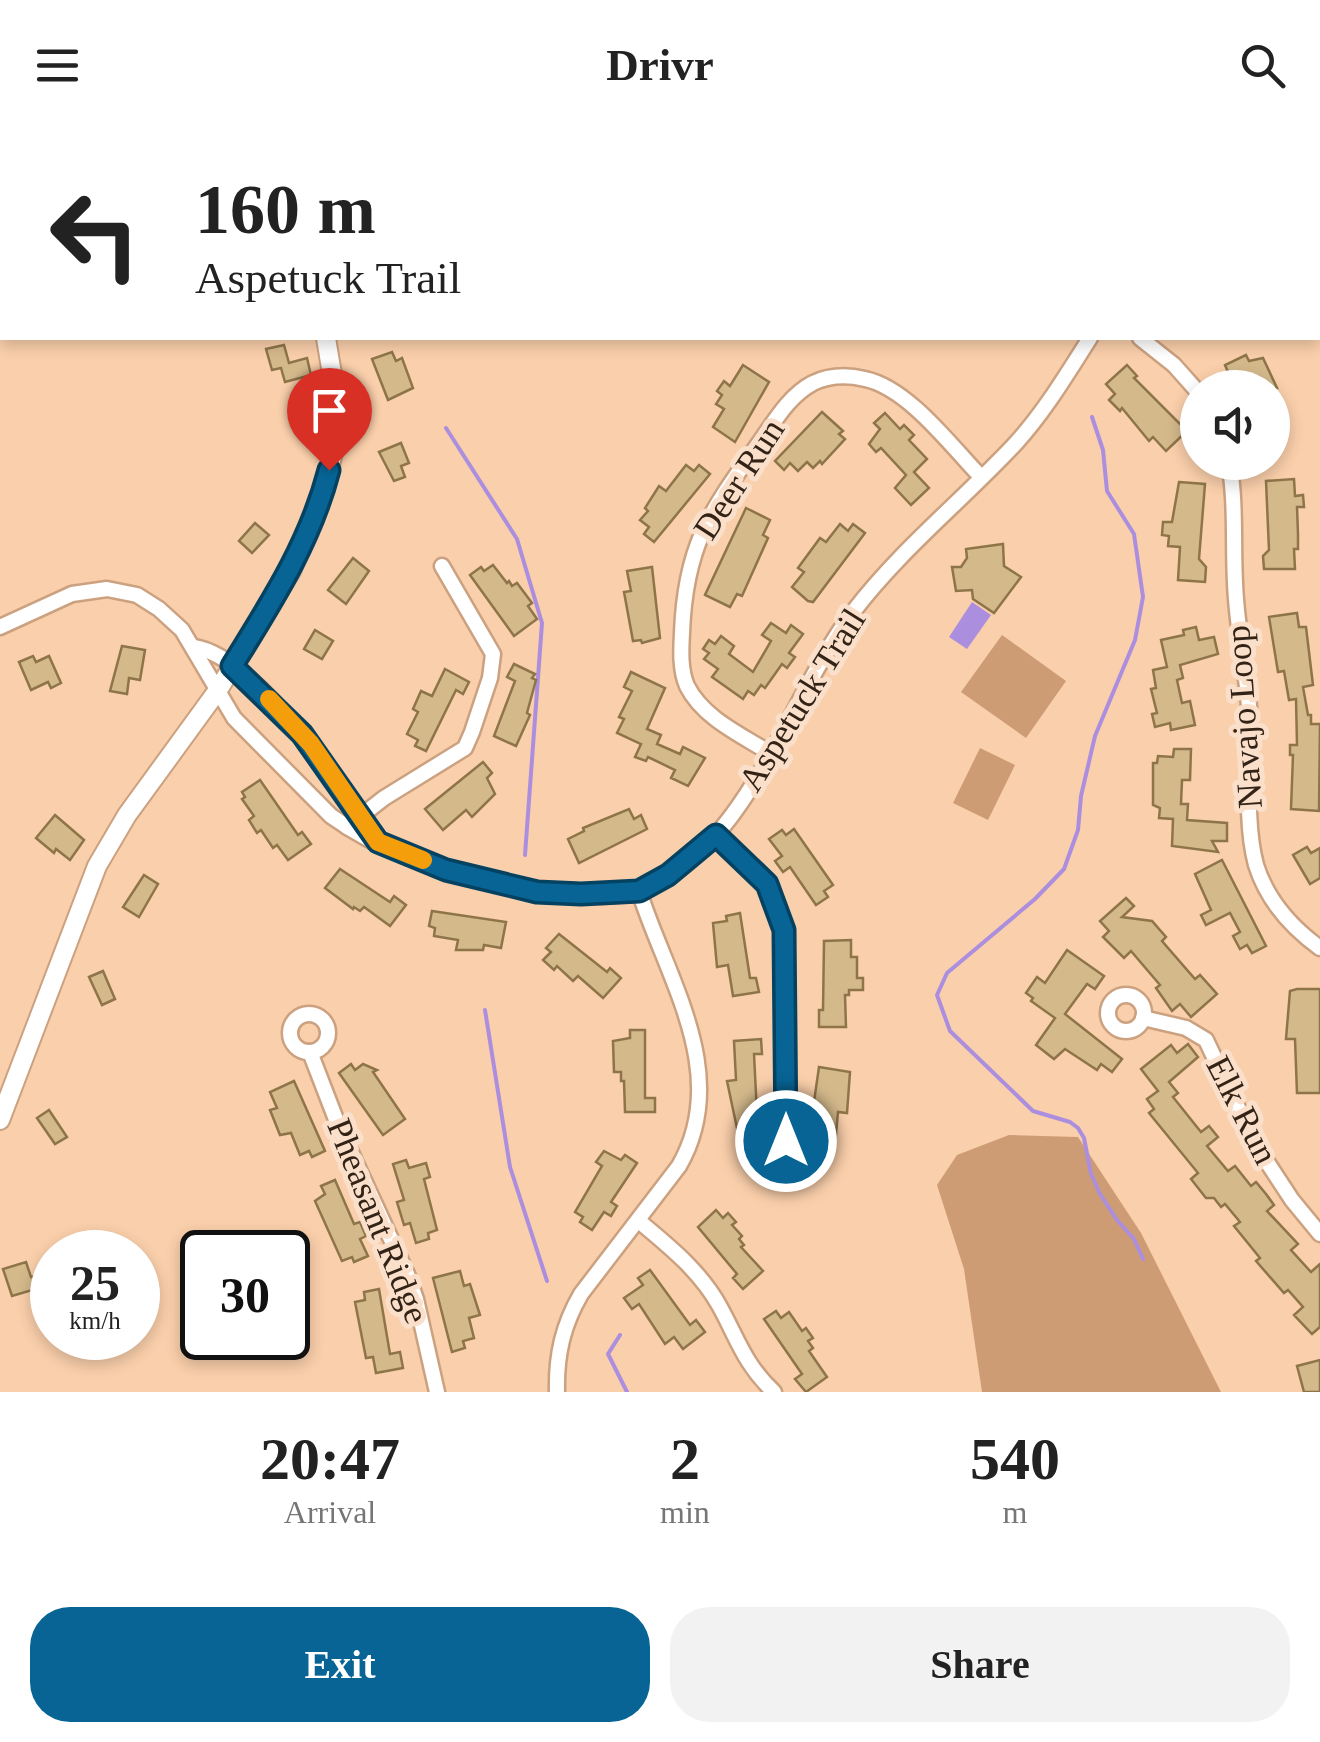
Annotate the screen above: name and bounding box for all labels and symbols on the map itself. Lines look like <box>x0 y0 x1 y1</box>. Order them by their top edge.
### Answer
pin <box>287 368 372 471</box>
street label: Deer Run <box>686 412 792 546</box>
street label: Aspetuck Trail <box>731 602 874 798</box>
street label: Navajo Loop <box>1218 624 1270 810</box>
street label: Elk Run <box>1198 1050 1286 1170</box>
position arrow <box>734 1089 838 1193</box>
street label: Pheasant Ridge <box>319 1113 437 1329</box>
speed limit sign: 30 <box>180 1230 310 1360</box>

